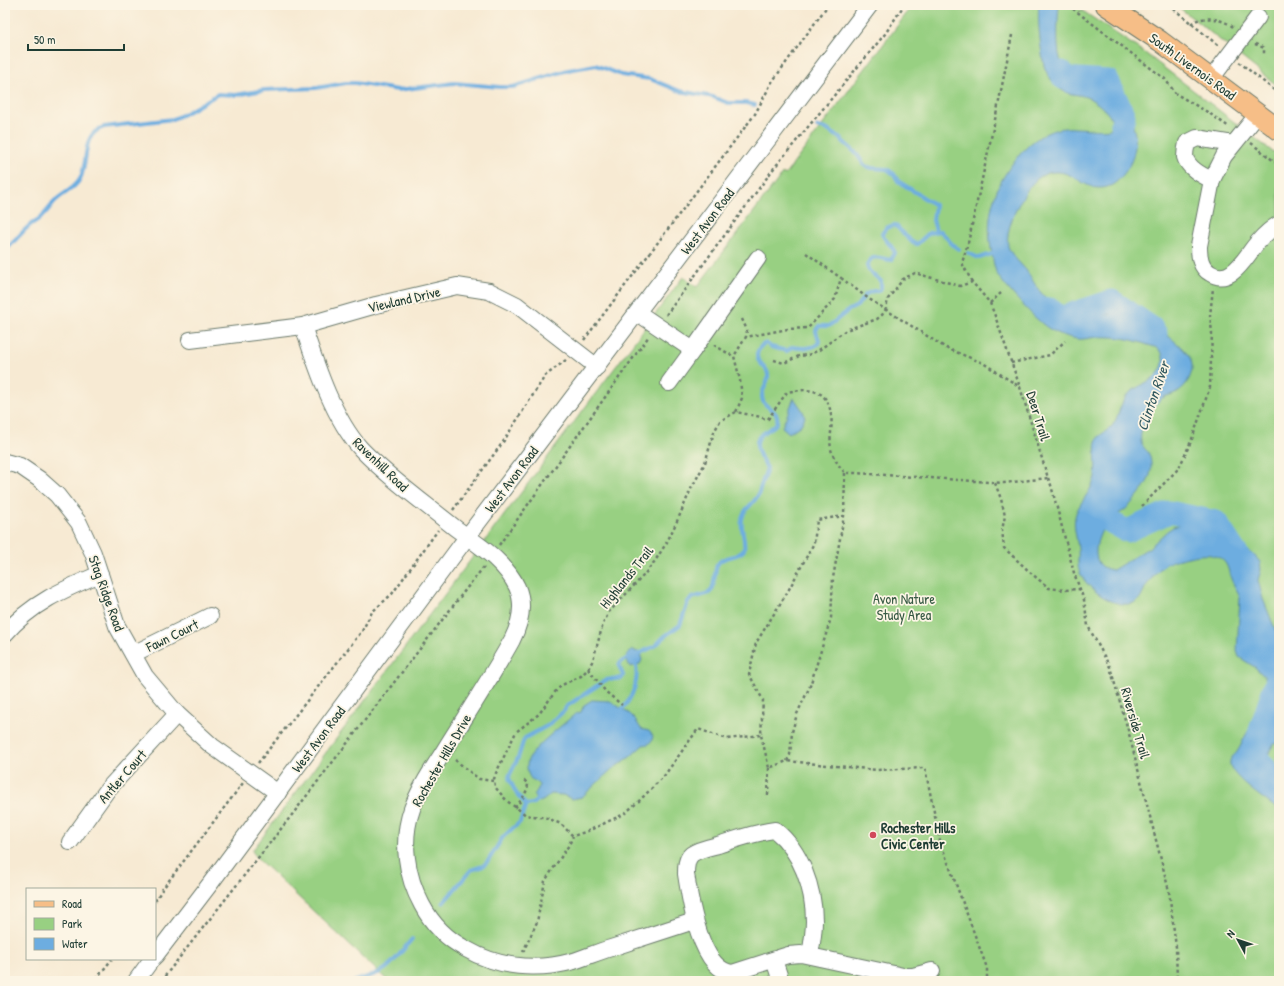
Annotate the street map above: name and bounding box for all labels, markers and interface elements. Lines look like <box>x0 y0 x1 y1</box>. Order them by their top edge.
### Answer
scale bar <box>28 26 124 52</box>
street label: South Livernois Road <box>1146 28 1241 104</box>
text: 50 m <box>34 31 55 48</box>
street label: West Avon Road <box>676 184 738 258</box>
street label: Viewland Drive <box>366 281 442 317</box>
water label: Clinton River <box>1131 357 1175 433</box>
street label: Deer Trail <box>1023 389 1056 443</box>
street label: Ravenhill Road <box>349 433 413 496</box>
street label: West Avon Road <box>480 442 542 516</box>
street label: Highlands Trail <box>595 541 658 613</box>
street label: Stag Ridge Road <box>84 553 130 634</box>
park label: Avon Nature Study Area <box>873 589 935 625</box>
street label: Fawn Court <box>142 614 201 656</box>
street label: Riverside Trail <box>1117 685 1155 761</box>
street label: West Avon Road <box>287 702 349 776</box>
street label: Rochester Hills Drive <box>407 710 475 810</box>
street label: Antler Court <box>94 745 151 807</box>
place label: Rochester Hills Civic Center <box>881 818 956 853</box>
marker: Rochester Hills Civic Center <box>868 830 878 840</box>
legend <box>26 888 156 960</box>
text: Road <box>62 895 82 912</box>
text: Park <box>62 915 82 932</box>
north arrow <box>1218 920 1258 960</box>
text: N <box>1223 927 1238 940</box>
text: Water <box>62 935 88 952</box>

